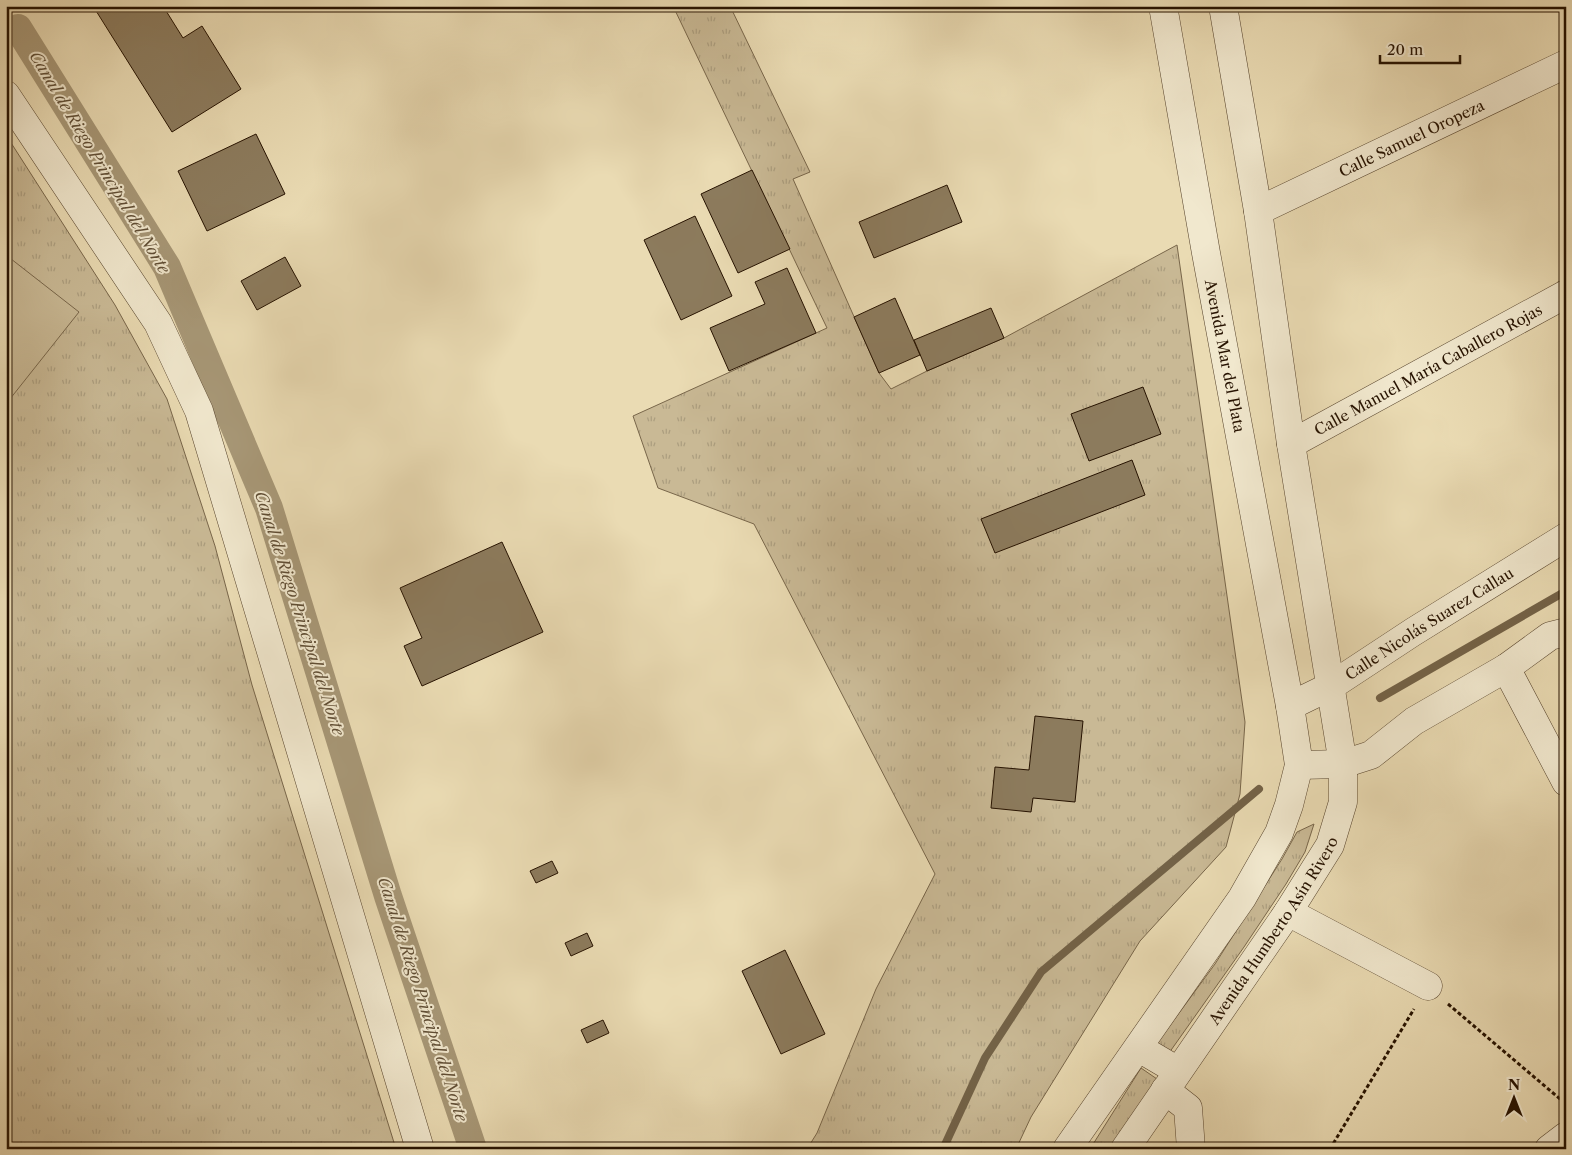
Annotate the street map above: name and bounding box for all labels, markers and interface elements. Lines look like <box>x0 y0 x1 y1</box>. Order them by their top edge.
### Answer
scale bar <box>1380 32 1460 64</box>
text: 20 m <box>1387 40 1423 59</box>
water label: Canal de Riego Principal del Norte <box>26 47 175 278</box>
street label: Calle Samuel Oropeza <box>1336 95 1487 181</box>
street label: Avenida Mar del Plata <box>1201 277 1249 434</box>
street label: Calle Manuel María Caballero Rojas <box>1311 299 1545 439</box>
water label: Canal de Riego Principal del Norte <box>251 488 349 739</box>
street label: Calle Nicolás Suarez Callau <box>1341 563 1517 684</box>
street label: Avenida Humberto Asín Rivero <box>1204 835 1341 1029</box>
water label: Canal de Riego Principal del Norte <box>374 874 472 1125</box>
north arrow <box>1490 1072 1540 1122</box>
text: N <box>1508 1076 1520 1094</box>

